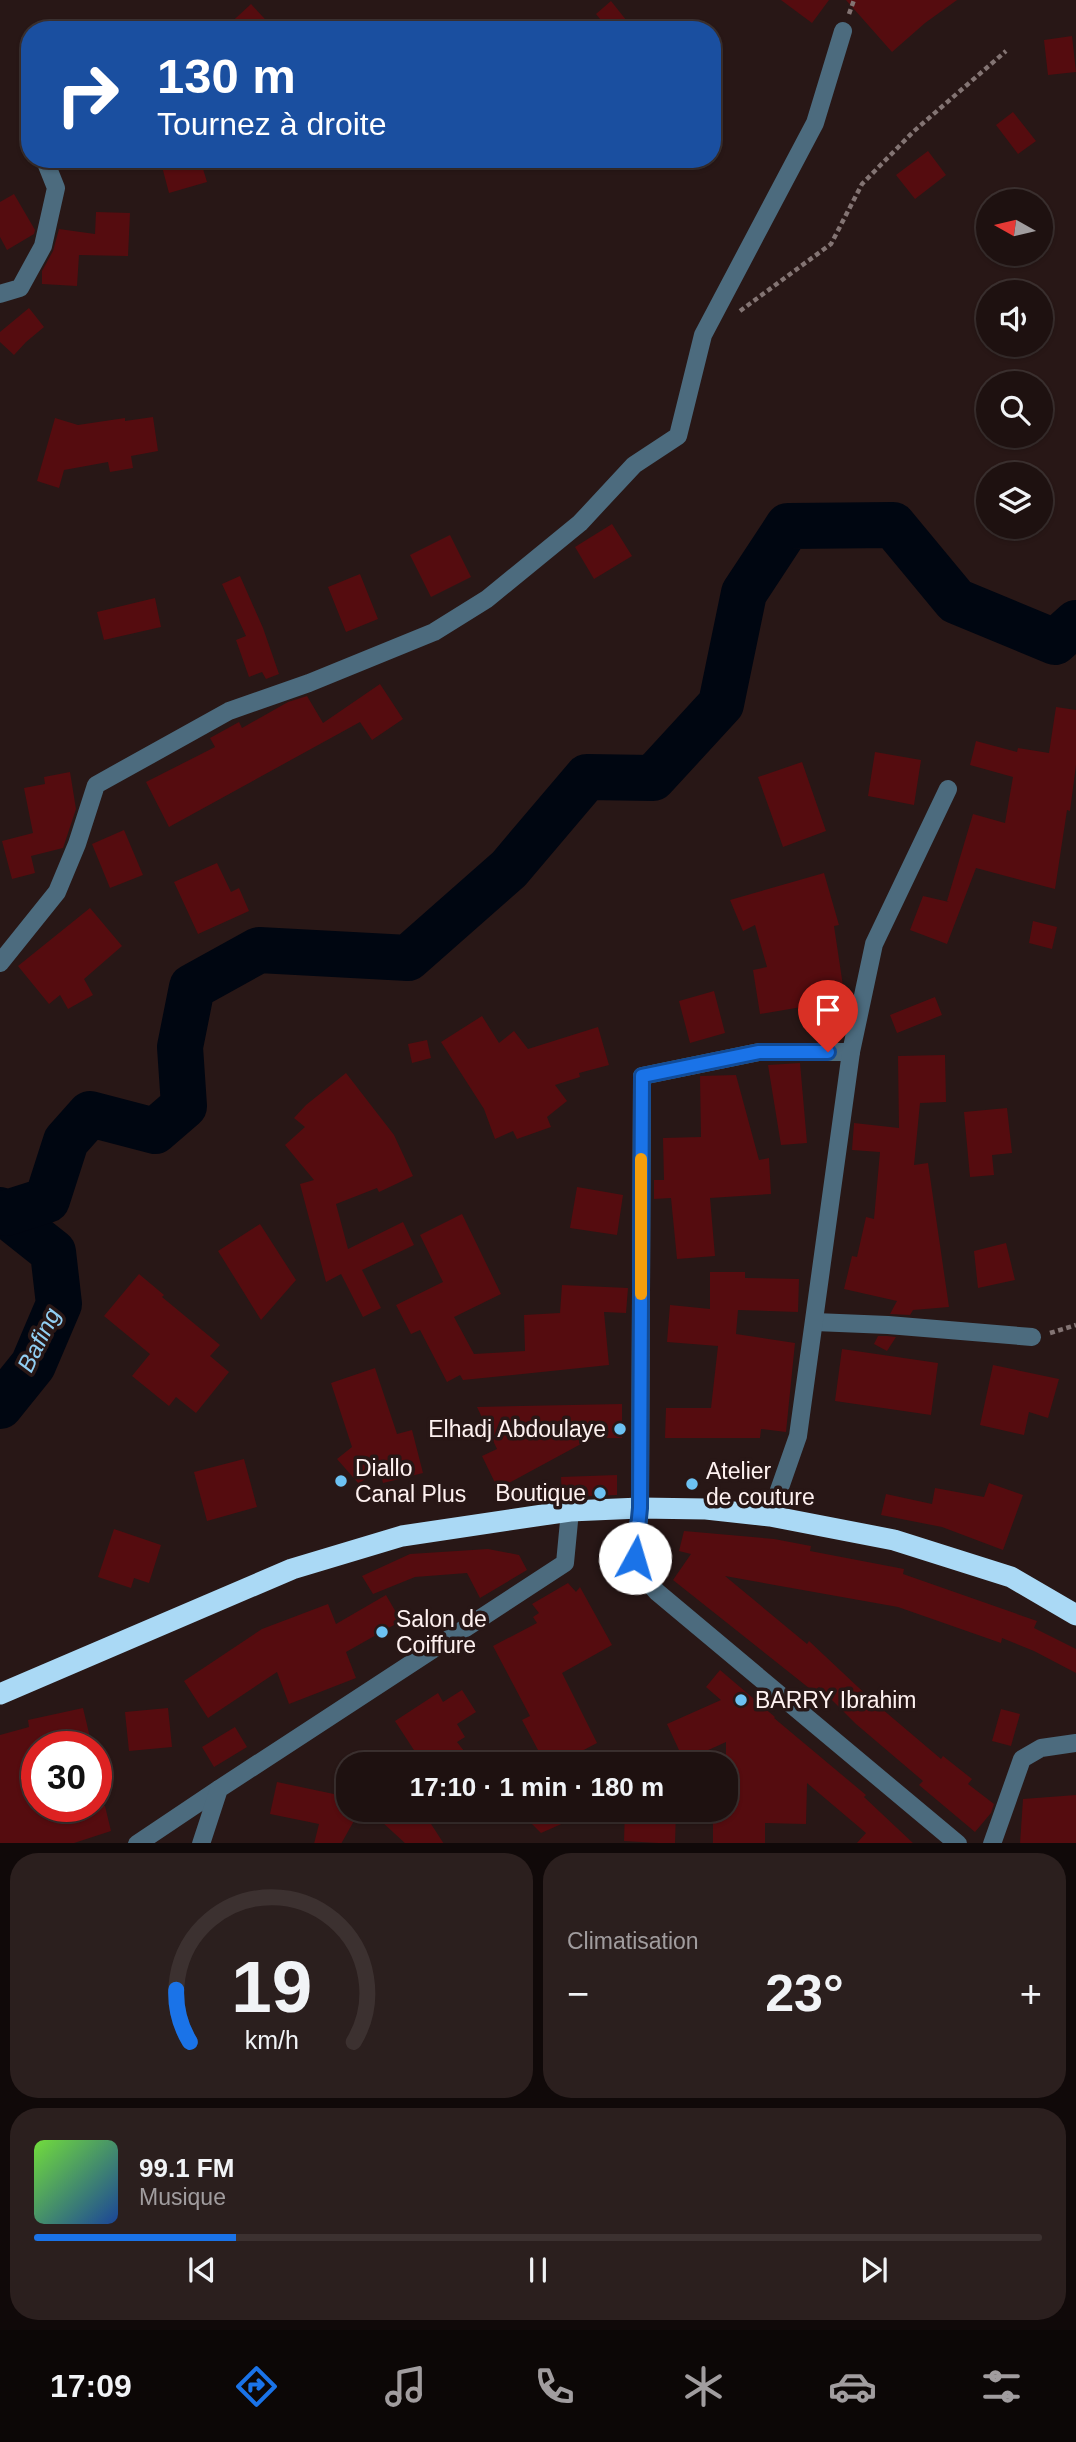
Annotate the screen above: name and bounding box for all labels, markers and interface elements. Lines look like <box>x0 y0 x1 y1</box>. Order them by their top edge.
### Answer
icon: right <box>42 49 133 140</box>
text: 130 m <box>157 49 296 103</box>
text: Tournez à droite <box>157 106 386 142</box>
north arrow <box>976 189 1054 266</box>
map controls <box>976 189 1053 539</box>
button: sound <box>976 280 1053 357</box>
button: search <box>976 371 1053 448</box>
button: layers <box>976 462 1053 539</box>
pin <box>798 980 858 1052</box>
icon: arrive <box>809 991 847 1029</box>
water label: Bafing <box>11 1303 66 1376</box>
place label: Elhadj Abdoulaye <box>428 1416 606 1442</box>
marker: Elhadj Abdoulaye <box>612 1421 628 1437</box>
place label: Diallo Canal Plus <box>355 1455 466 1507</box>
place label: Atelier de couture <box>706 1458 815 1510</box>
marker: Diallo Canal Plus <box>333 1473 349 1489</box>
marker: Atelier de couture <box>684 1476 700 1492</box>
place label: Boutique <box>495 1480 586 1506</box>
marker: Boutique <box>592 1485 608 1501</box>
position arrow <box>598 1521 672 1595</box>
place label: Salon de Coiffure <box>396 1606 487 1658</box>
marker: Salon de Coiffure <box>374 1624 390 1640</box>
place label: BARRY Ibrahim <box>755 1687 917 1713</box>
marker: BARRY Ibrahim <box>733 1692 749 1708</box>
speed limit sign: 30 <box>21 1731 112 1822</box>
text: 17:10 · 1 min · 180 m <box>410 1772 664 1802</box>
text: Climatisation <box>567 1928 699 1954</box>
text: 19 <box>231 1946 312 2027</box>
text: 23° <box>765 1964 844 2022</box>
text: − <box>567 1973 589 2015</box>
text: + <box>1020 1973 1042 2015</box>
text: km/h <box>244 2025 299 2053</box>
text: 99.1 FM <box>139 2153 234 2183</box>
text: Musique <box>139 2184 226 2210</box>
icon: previous <box>183 2251 221 2289</box>
icon: pause <box>519 2251 557 2289</box>
icon: next <box>855 2251 893 2289</box>
icon: directions <box>232 2362 281 2411</box>
icon: music <box>381 2362 430 2411</box>
icon: phone <box>530 2362 579 2411</box>
icon: climate <box>679 2362 728 2411</box>
icon: car <box>828 2362 877 2411</box>
icon: filters <box>977 2362 1026 2411</box>
text: 17:09 <box>50 2368 132 2404</box>

